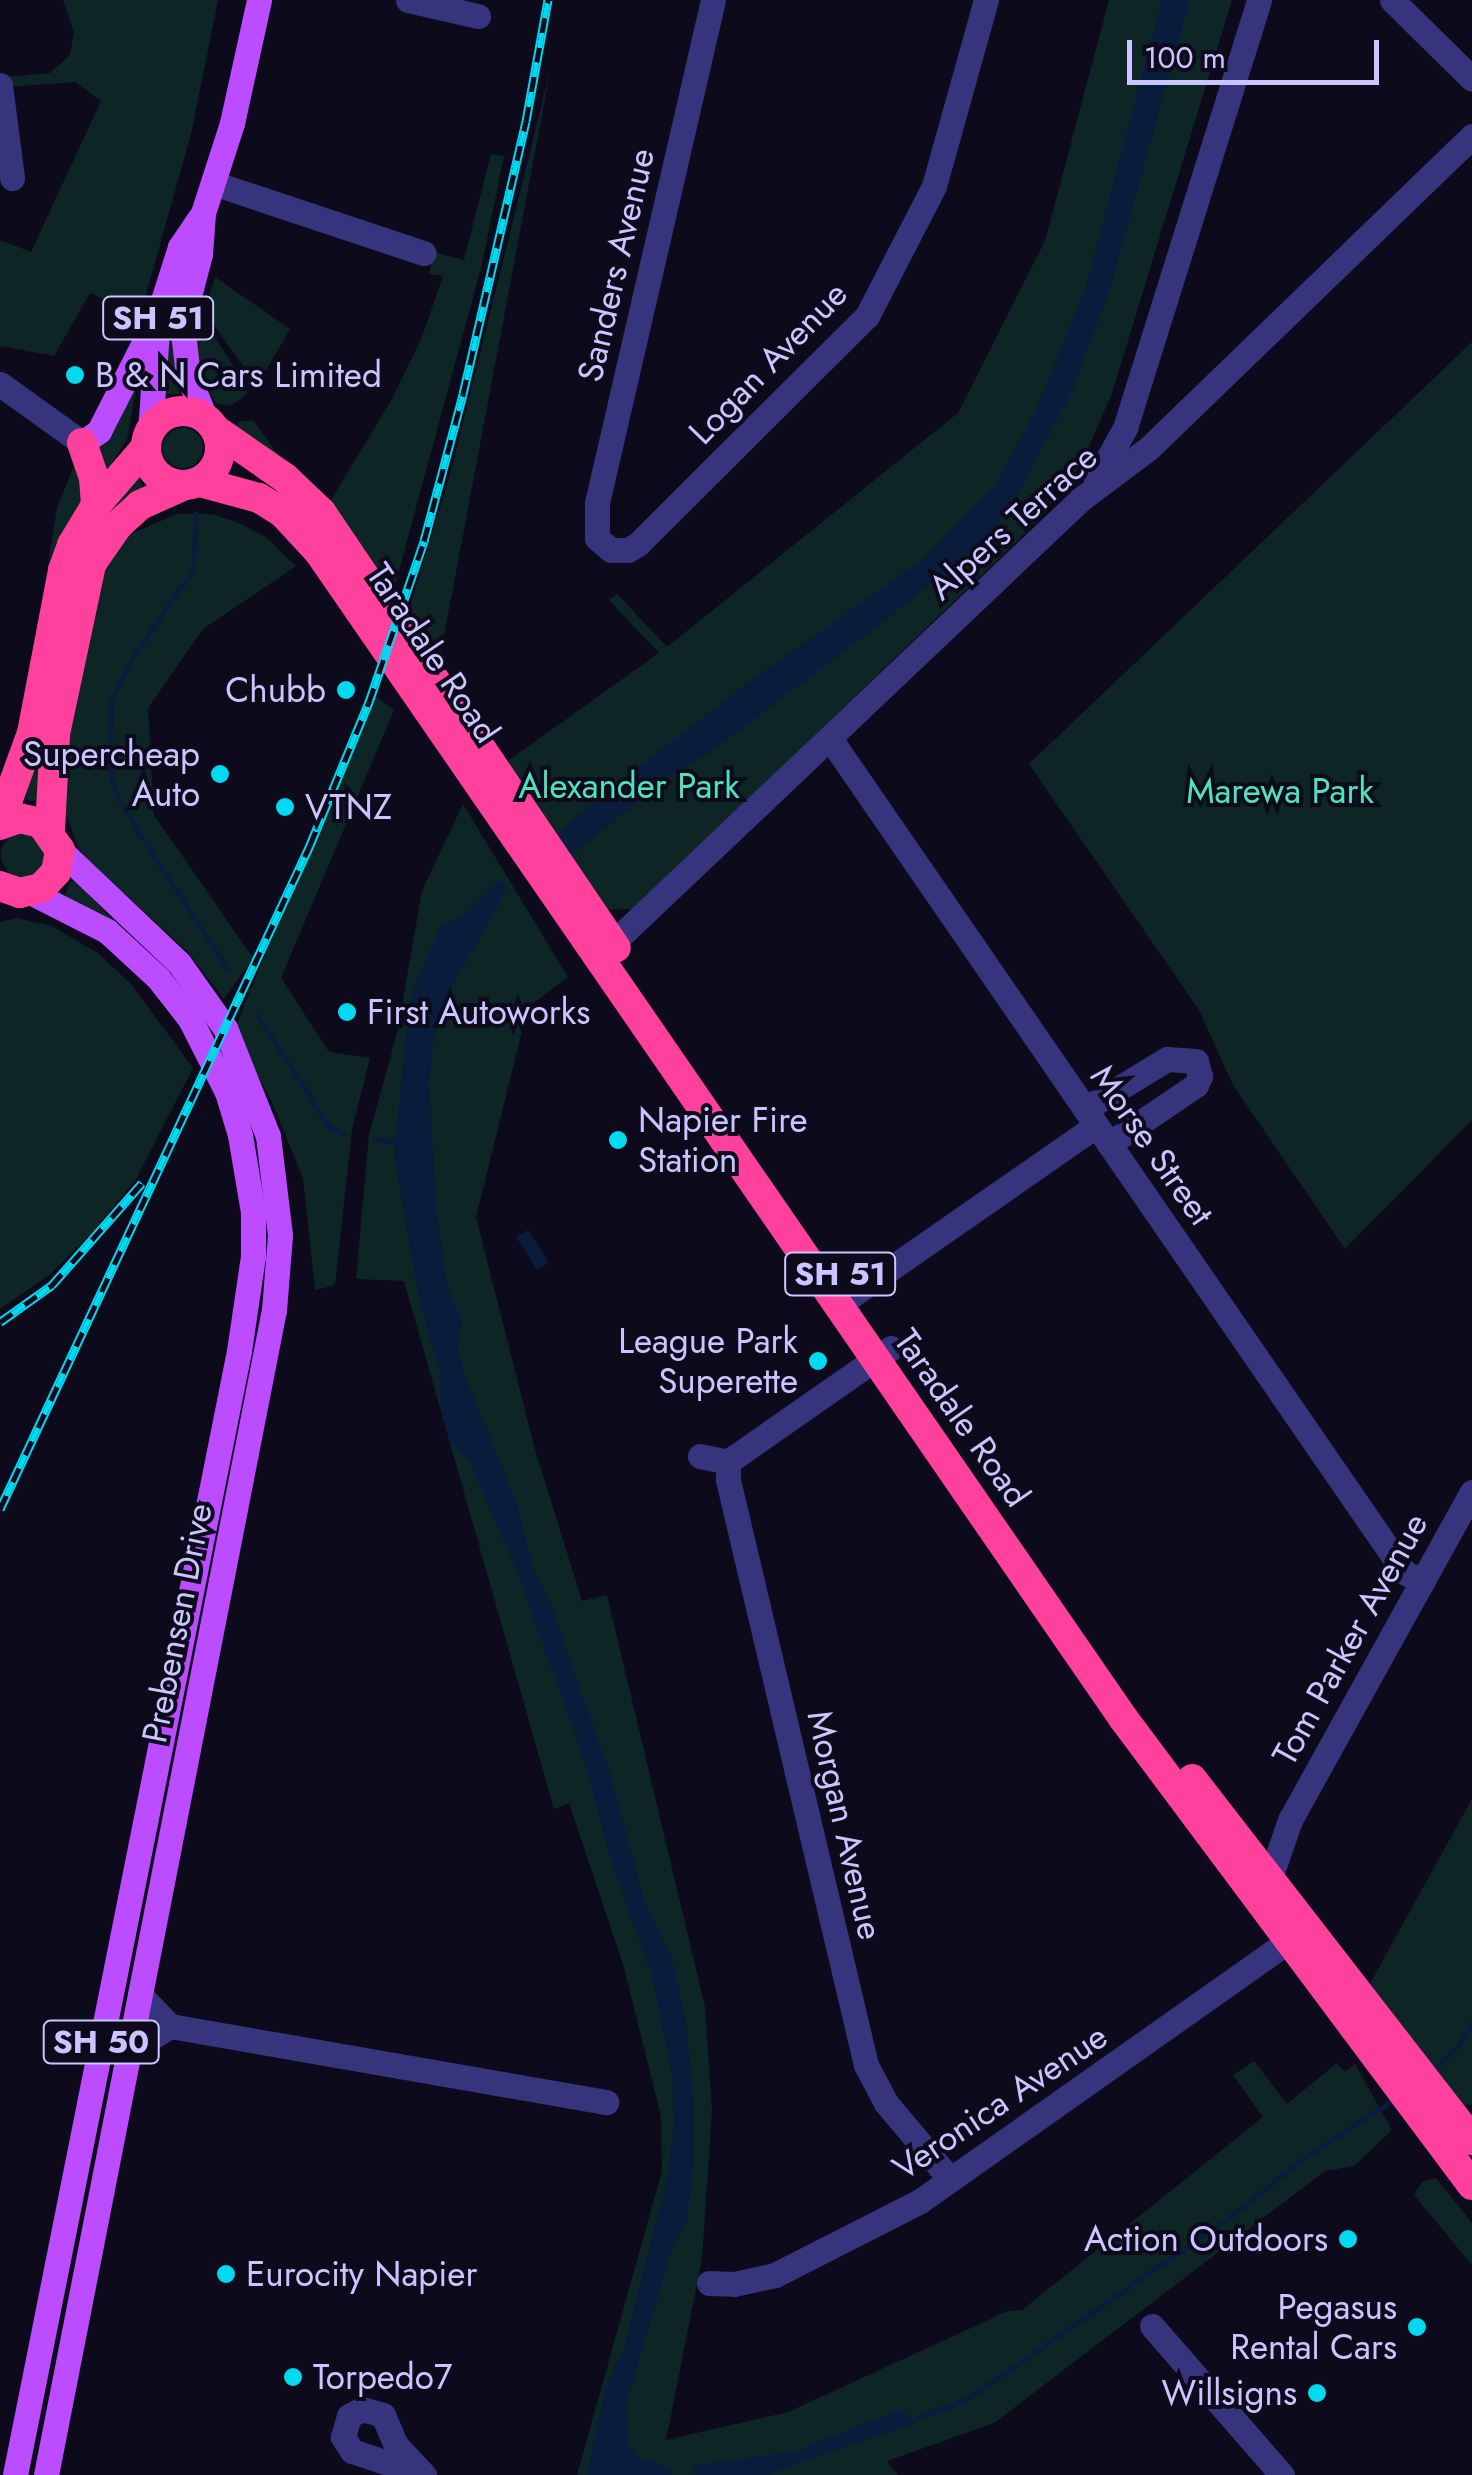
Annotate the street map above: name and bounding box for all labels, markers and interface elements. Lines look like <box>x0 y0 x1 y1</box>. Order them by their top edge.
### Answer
scale bar <box>1132 20 1384 82</box>
text: 100 m <box>1144 36 1226 79</box>
street label: Sanders Avenue <box>569 144 663 386</box>
street label: Logan Avenue <box>680 273 856 453</box>
road number: SH 51 <box>100 291 216 345</box>
place label: B & N Cars Limited <box>95 354 382 396</box>
marker: B & N Cars Limited <box>64 364 86 386</box>
street label: Alpers Terrace <box>920 435 1106 609</box>
street label: Taradale Road <box>358 555 508 751</box>
place label: Chubb <box>225 669 326 711</box>
marker: Chubb <box>335 679 357 701</box>
place label: Supercheap Auto <box>23 733 200 815</box>
marker: Supercheap Auto <box>209 763 231 785</box>
park label: Alexander Park <box>518 765 740 807</box>
park label: Marewa Park <box>1186 770 1374 812</box>
place label: VTNZ <box>305 786 392 828</box>
marker: VTNZ <box>274 796 296 818</box>
place label: First Autoworks <box>367 991 590 1033</box>
marker: First Autoworks <box>336 1001 358 1023</box>
street label: Morse Street <box>1082 1057 1222 1233</box>
place label: Napier Fire Station <box>638 1099 808 1181</box>
marker: Napier Fire Station <box>607 1129 629 1151</box>
road number: SH 51 <box>782 1247 898 1301</box>
place label: League Park Superette <box>618 1320 798 1402</box>
street label: Taradale Road <box>885 1321 1039 1515</box>
marker: League Park Superette <box>807 1350 829 1372</box>
street label: Prebensen Drive <box>133 1500 221 1746</box>
street label: Tom Parker Avenue <box>1263 1506 1437 1772</box>
street label: Morgan Avenue <box>798 1706 892 1944</box>
road number: SH 50 <box>41 2015 161 2069</box>
street label: Veronica Avenue <box>885 2015 1115 2189</box>
place label: Action Outdoors <box>1084 2218 1328 2260</box>
marker: Action Outdoors <box>1337 2228 1359 2250</box>
place label: Eurocity Napier <box>246 2253 477 2295</box>
marker: Eurocity Napier <box>215 2263 237 2285</box>
place label: Pegasus Rental Cars <box>1230 2286 1397 2368</box>
marker: Pegasus Rental Cars <box>1406 2316 1428 2338</box>
place label: Torpedo7 <box>313 2356 452 2398</box>
marker: Torpedo7 <box>282 2366 304 2388</box>
place label: Willsigns <box>1162 2372 1297 2414</box>
marker: Willsigns <box>1306 2382 1328 2404</box>

